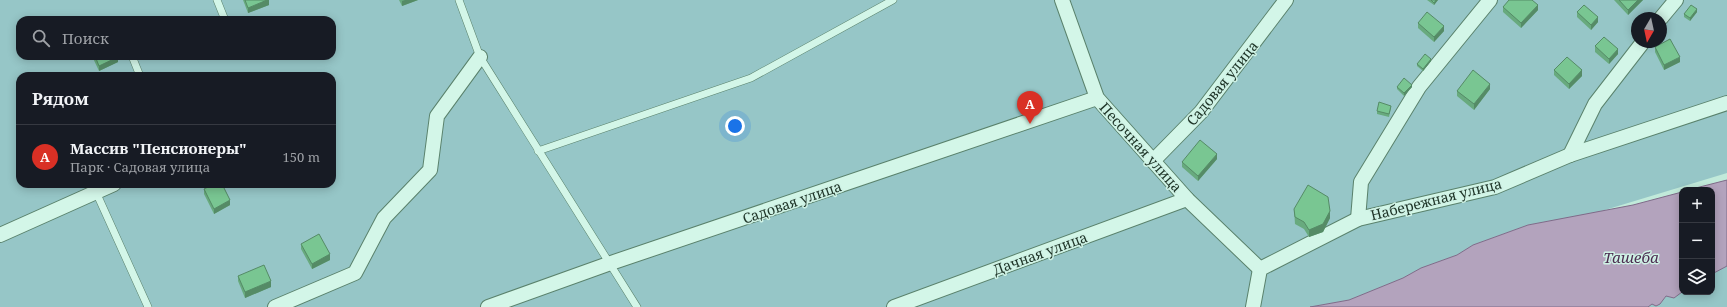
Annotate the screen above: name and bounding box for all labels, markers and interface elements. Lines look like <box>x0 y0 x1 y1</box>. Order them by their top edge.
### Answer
north arrow <box>1631 12 1667 48</box>
search box <box>16 16 336 60</box>
icon: search <box>30 27 52 49</box>
text: Поиск <box>62 28 109 48</box>
street label: Садовая улица <box>1182 37 1262 129</box>
text: Рядом <box>32 87 89 110</box>
pin: A <box>1017 91 1043 124</box>
street label: Песочная улица <box>1096 98 1186 196</box>
your location <box>725 116 745 136</box>
text: Массив "Пенсионеры" <box>70 138 247 158</box>
text: A <box>40 148 50 166</box>
text: 150 m <box>283 148 320 166</box>
text: Парк · Садовая улица <box>70 158 210 176</box>
street label: Набережная улица <box>1368 173 1504 225</box>
street label: Садовая улица <box>740 176 844 228</box>
map controls <box>1679 187 1715 295</box>
button: + <box>1679 187 1715 223</box>
button: − <box>1679 223 1715 259</box>
street label: Дачная улица <box>990 227 1090 279</box>
water label: Ташеба <box>1603 247 1659 267</box>
button: layers <box>1679 259 1715 295</box>

